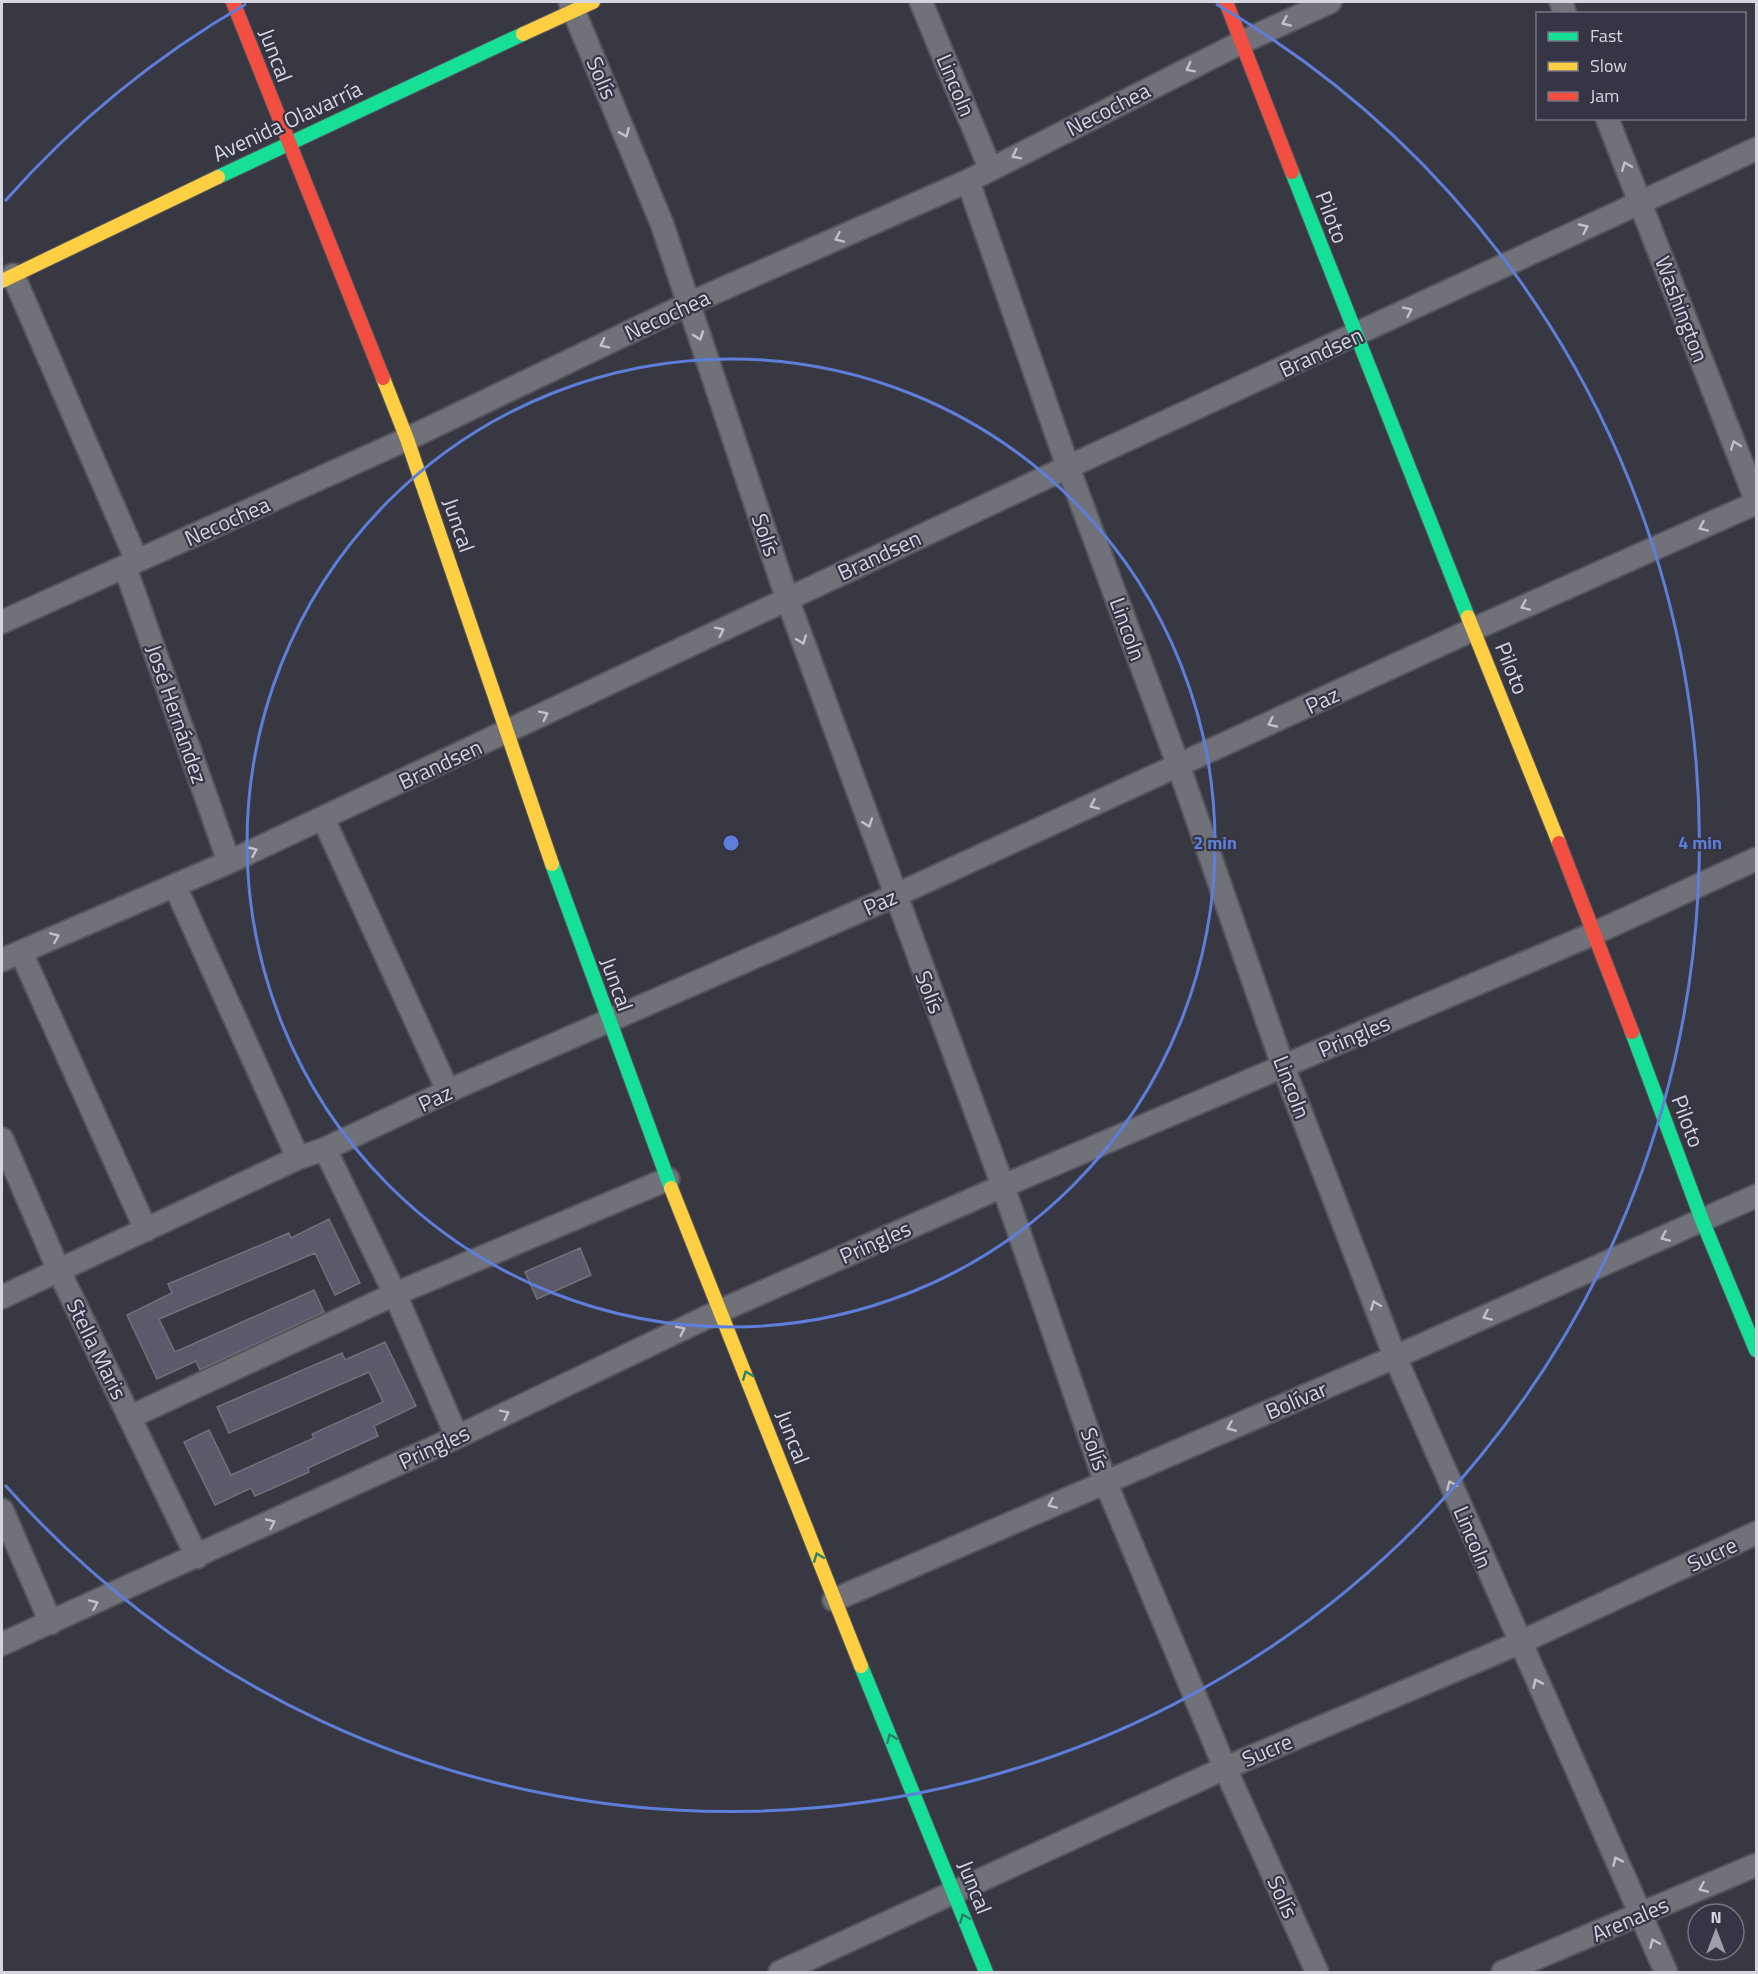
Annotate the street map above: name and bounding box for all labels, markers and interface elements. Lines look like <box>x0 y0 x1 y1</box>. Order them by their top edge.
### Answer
legend <box>1536 12 1746 120</box>
one-way arrow <box>1282 14 1293 26</box>
text: Fast <box>1590 22 1623 49</box>
street label: Juncal <box>250 23 302 87</box>
street label: Lincoln <box>928 48 984 122</box>
street label: Solís <box>578 51 626 105</box>
text: Slow <box>1590 52 1627 79</box>
one-way arrow <box>1186 61 1196 72</box>
street label: Avenida Olavarría <box>207 71 367 171</box>
street label: Necochea <box>1060 73 1156 145</box>
text: Jam <box>1590 82 1619 109</box>
one-way arrow <box>618 127 630 138</box>
one-way arrow <box>1011 148 1022 160</box>
one-way arrow <box>1621 161 1633 172</box>
street label: Piloto <box>1306 186 1358 248</box>
one-way arrow <box>1577 223 1588 235</box>
one-way arrow <box>834 230 845 242</box>
street label: Washington <box>1646 251 1718 367</box>
street label: Necochea <box>619 280 715 350</box>
one-way arrow <box>1401 307 1412 319</box>
street label: Brandsen <box>1274 318 1368 386</box>
one-way arrow <box>691 330 704 341</box>
one-way arrow <box>600 337 611 349</box>
one-way arrow <box>1730 441 1742 452</box>
street label: Necochea <box>179 487 275 555</box>
street label: Juncal <box>434 493 484 557</box>
street label: Solís <box>743 509 789 561</box>
one-way arrow <box>1698 520 1709 532</box>
street label: Brandsen <box>832 521 926 589</box>
street label: Lincoln <box>1101 593 1155 665</box>
one-way arrow <box>1520 599 1531 611</box>
one-way arrow <box>713 626 724 638</box>
one-way arrow <box>794 634 807 645</box>
street label: Piloto <box>1486 637 1538 699</box>
street label: José Hernández <box>137 640 217 788</box>
street label: Paz <box>1299 677 1345 723</box>
one-way arrow <box>538 711 549 723</box>
one-way arrow <box>1267 716 1278 728</box>
street label: Brandsen <box>393 730 487 798</box>
one-way arrow <box>1090 798 1101 810</box>
one-way arrow <box>861 817 874 828</box>
text: 2 min <box>1193 829 1237 856</box>
text: 4 min <box>1678 829 1722 856</box>
centre of rings <box>721 833 741 853</box>
one-way arrow <box>247 846 258 858</box>
street label: Paz <box>858 880 902 924</box>
one-way arrow <box>49 932 60 944</box>
street label: Juncal <box>592 952 642 1016</box>
street label: Solís <box>906 966 954 1018</box>
street label: Pringles <box>1313 1006 1395 1066</box>
street label: Lincoln <box>1264 1050 1320 1124</box>
street label: Paz <box>412 1075 458 1121</box>
street label: Piloto <box>1662 1090 1714 1152</box>
street label: Pringles <box>834 1211 916 1273</box>
one-way arrow <box>1660 1229 1671 1241</box>
street label: Stella Maris <box>58 1293 136 1405</box>
one-way arrow <box>1370 1300 1382 1311</box>
one-way arrow <box>1482 1309 1493 1321</box>
one-way arrow <box>674 1325 685 1337</box>
one-way arrow <box>742 1370 754 1381</box>
street label: Bolívar <box>1260 1372 1333 1428</box>
street label: Juncal <box>767 1405 819 1469</box>
one-way arrow <box>498 1409 509 1421</box>
street label: Pringles <box>393 1416 475 1478</box>
one-way arrow <box>1226 1420 1237 1432</box>
street label: Solís <box>1072 1423 1118 1475</box>
one-way arrow <box>1446 1480 1458 1491</box>
one-way arrow <box>1047 1497 1058 1509</box>
street label: Lincoln <box>1445 1500 1501 1574</box>
one-way arrow <box>265 1518 276 1530</box>
street label: Sucre <box>1681 1528 1743 1580</box>
one-way arrow <box>812 1552 825 1563</box>
one-way arrow <box>87 1599 98 1611</box>
one-way arrow <box>1532 1678 1544 1689</box>
street label: Sucre <box>1237 1724 1297 1776</box>
one-way arrow <box>886 1733 898 1744</box>
street label: Juncal <box>949 1855 1001 1919</box>
one-way arrow <box>1613 1856 1625 1867</box>
street label: Solís <box>1259 1870 1307 1924</box>
one-way arrow <box>1698 1881 1709 1893</box>
street label: Arenales <box>1586 1888 1674 1950</box>
north arrow <box>1686 1902 1746 1962</box>
text: N <box>1710 1905 1722 1929</box>
one-way arrow <box>959 1913 972 1924</box>
one-way arrow <box>1649 1939 1661 1950</box>

